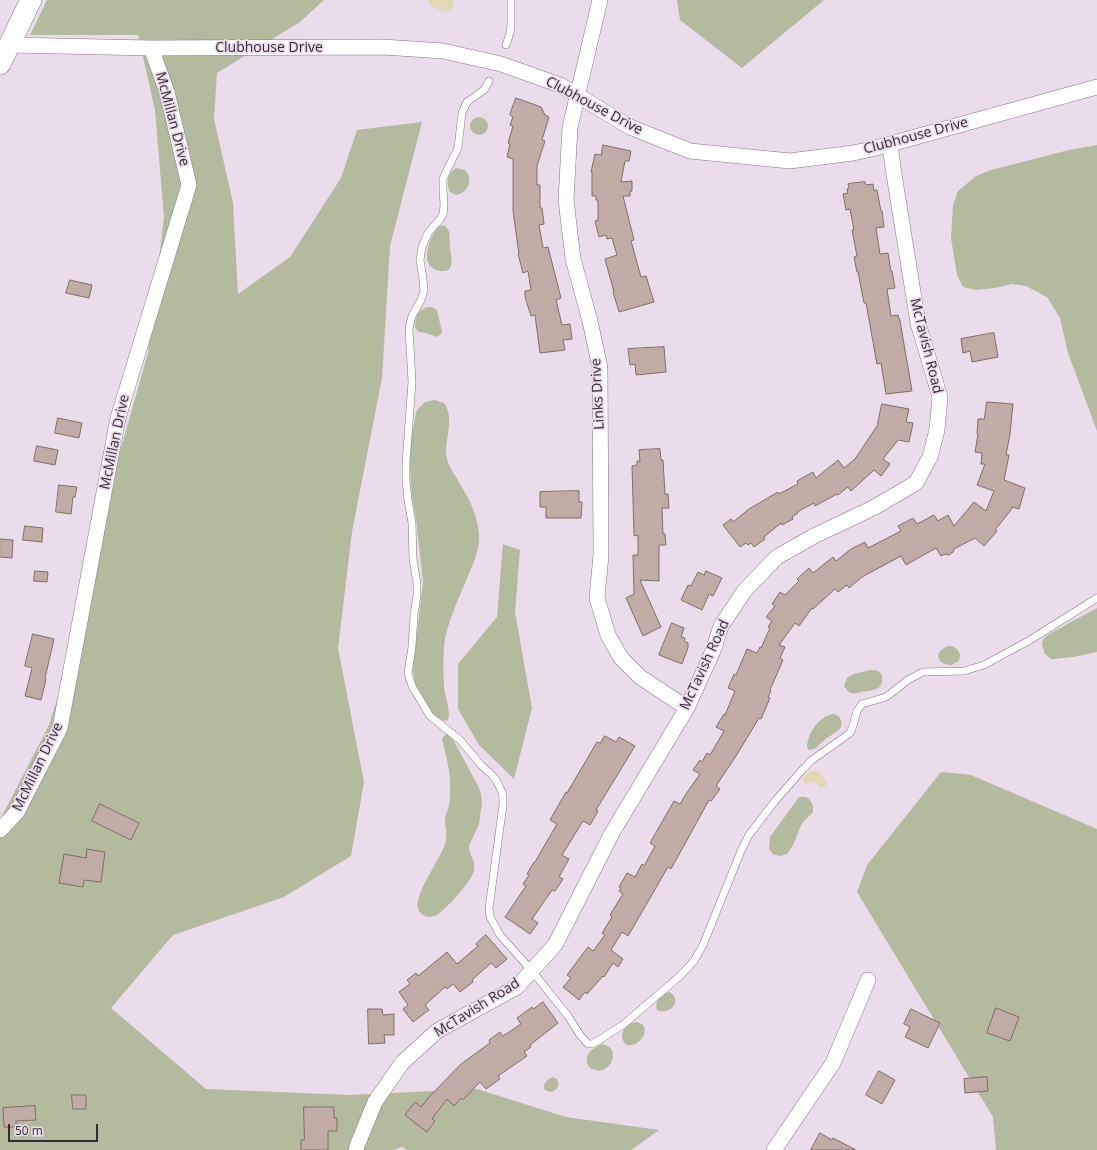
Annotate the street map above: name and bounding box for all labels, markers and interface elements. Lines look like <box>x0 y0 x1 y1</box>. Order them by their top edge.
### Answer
street label: Clubhouse Drive <box>215 40 323 56</box>
street label: McMillan Drive <box>151 70 193 168</box>
street label: Clubhouse Drive <box>543 73 645 139</box>
street label: Clubhouse Drive <box>862 114 970 158</box>
street label: McTavish Road <box>906 297 946 395</box>
street label: Links Drive <box>588 358 608 430</box>
street label: McMillan Drive <box>97 393 133 491</box>
street label: McTavish Road <box>677 617 733 713</box>
street label: McMillan Drive <box>9 720 67 814</box>
street label: McTavish Road <box>431 975 523 1041</box>
scale bar <box>10 1116 100 1142</box>
text: 50 m <box>15 1122 43 1139</box>

